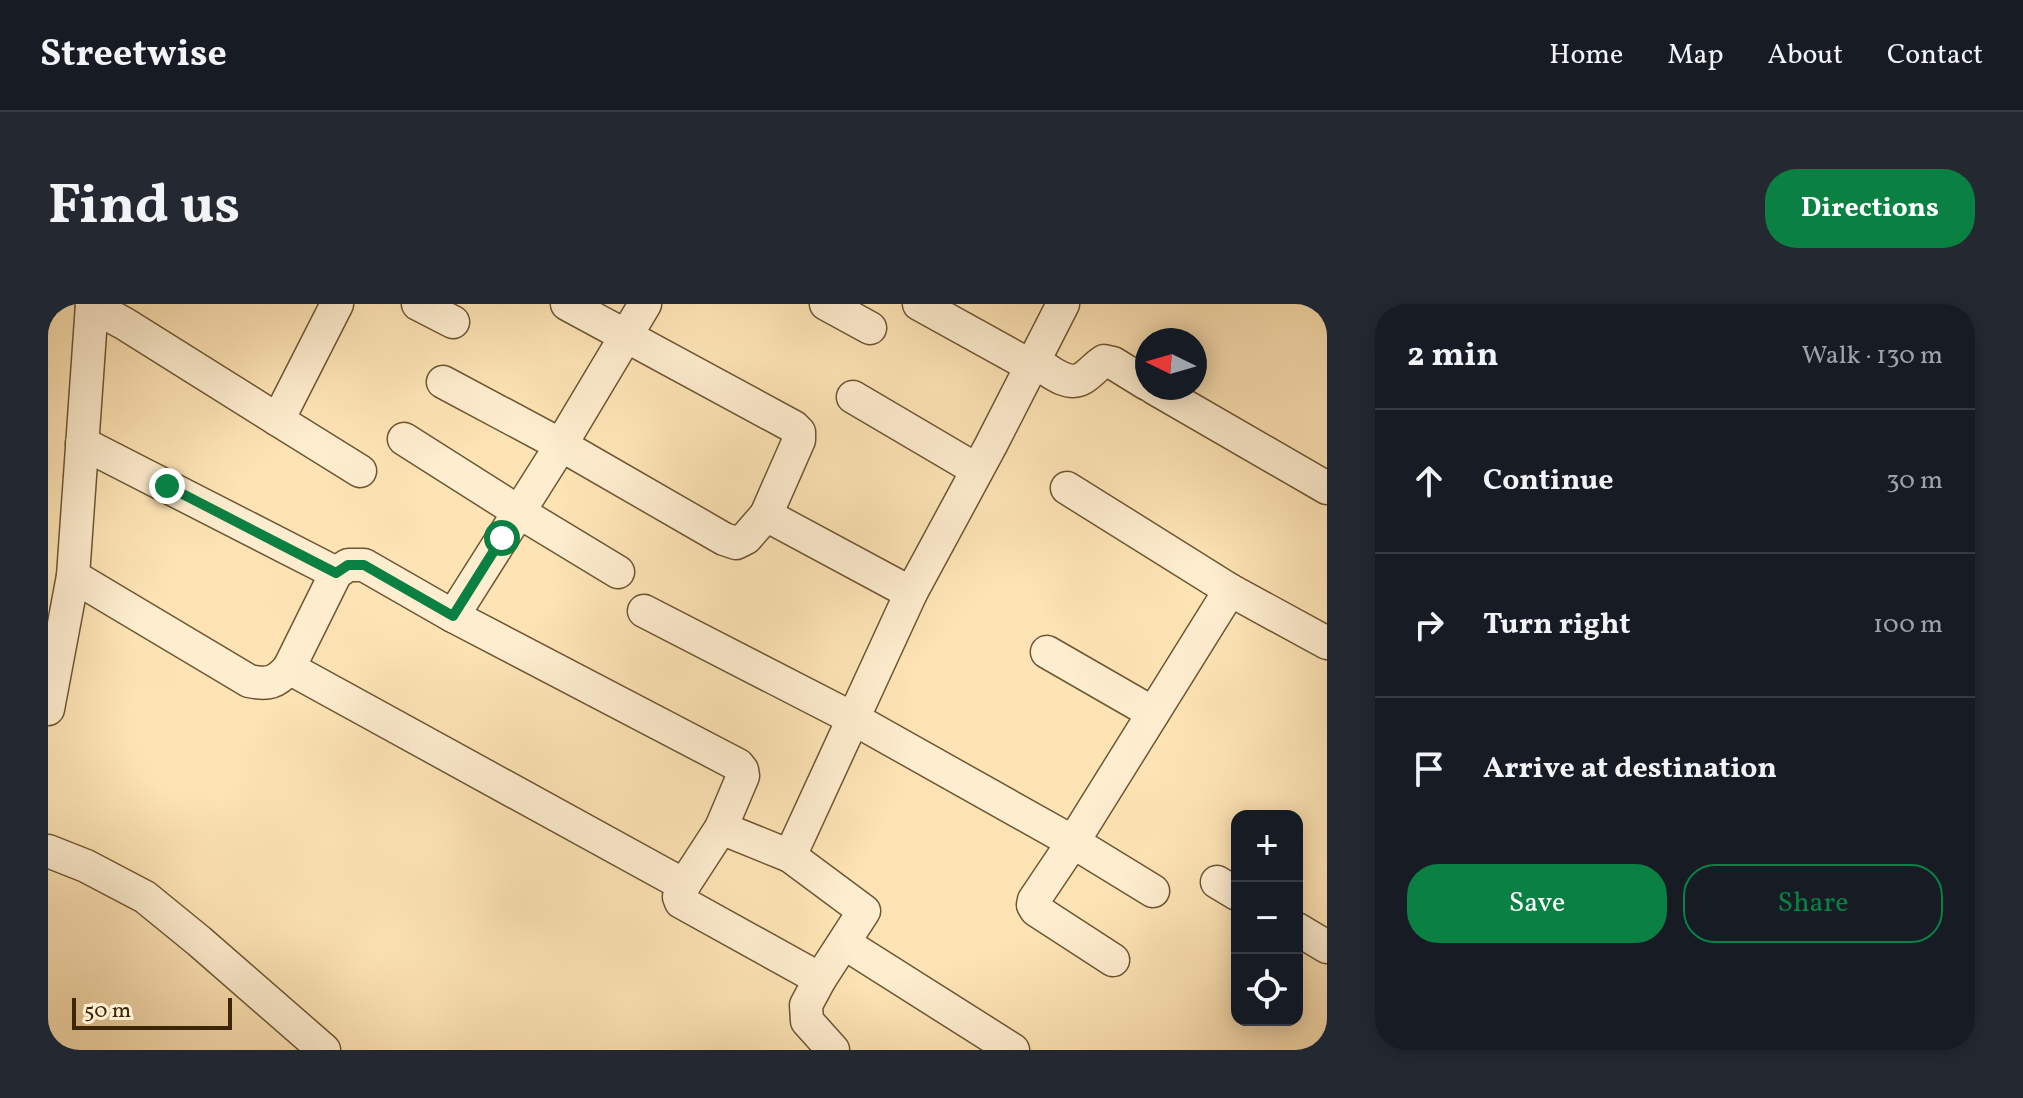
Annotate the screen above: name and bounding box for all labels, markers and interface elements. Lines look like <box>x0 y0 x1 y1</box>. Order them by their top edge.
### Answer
text: Streetwise <box>40 29 227 82</box>
text: Home <box>1549 36 1623 75</box>
text: Map <box>1667 36 1723 75</box>
text: About <box>1767 36 1843 75</box>
text: Contact <box>1887 36 1983 75</box>
text: Find us <box>48 169 240 247</box>
button: Directions <box>1765 169 1975 248</box>
north arrow <box>1135 328 1207 400</box>
text: 2 min <box>1407 333 1499 380</box>
text: Walk · 130 m <box>1802 338 1943 374</box>
icon: ahead <box>1407 459 1451 503</box>
text: Continue <box>1483 460 1614 502</box>
text: 30 m <box>1886 463 1943 499</box>
route end <box>149 468 185 504</box>
route start <box>484 520 520 556</box>
icon: right <box>1407 603 1451 647</box>
text: Turn right <box>1483 604 1631 646</box>
text: 100 m <box>1873 607 1943 643</box>
icon: arrive <box>1407 747 1451 791</box>
text: Arrive at destination <box>1483 748 1777 790</box>
map controls <box>1231 810 1303 1026</box>
button: + <box>1231 810 1303 882</box>
button: Save <box>1407 864 1667 943</box>
button: Share <box>1683 864 1943 943</box>
button: − <box>1231 882 1303 954</box>
button: locate <box>1231 954 1303 1026</box>
scale bar <box>72 994 232 1030</box>
text: 50 m <box>84 996 131 1027</box>

